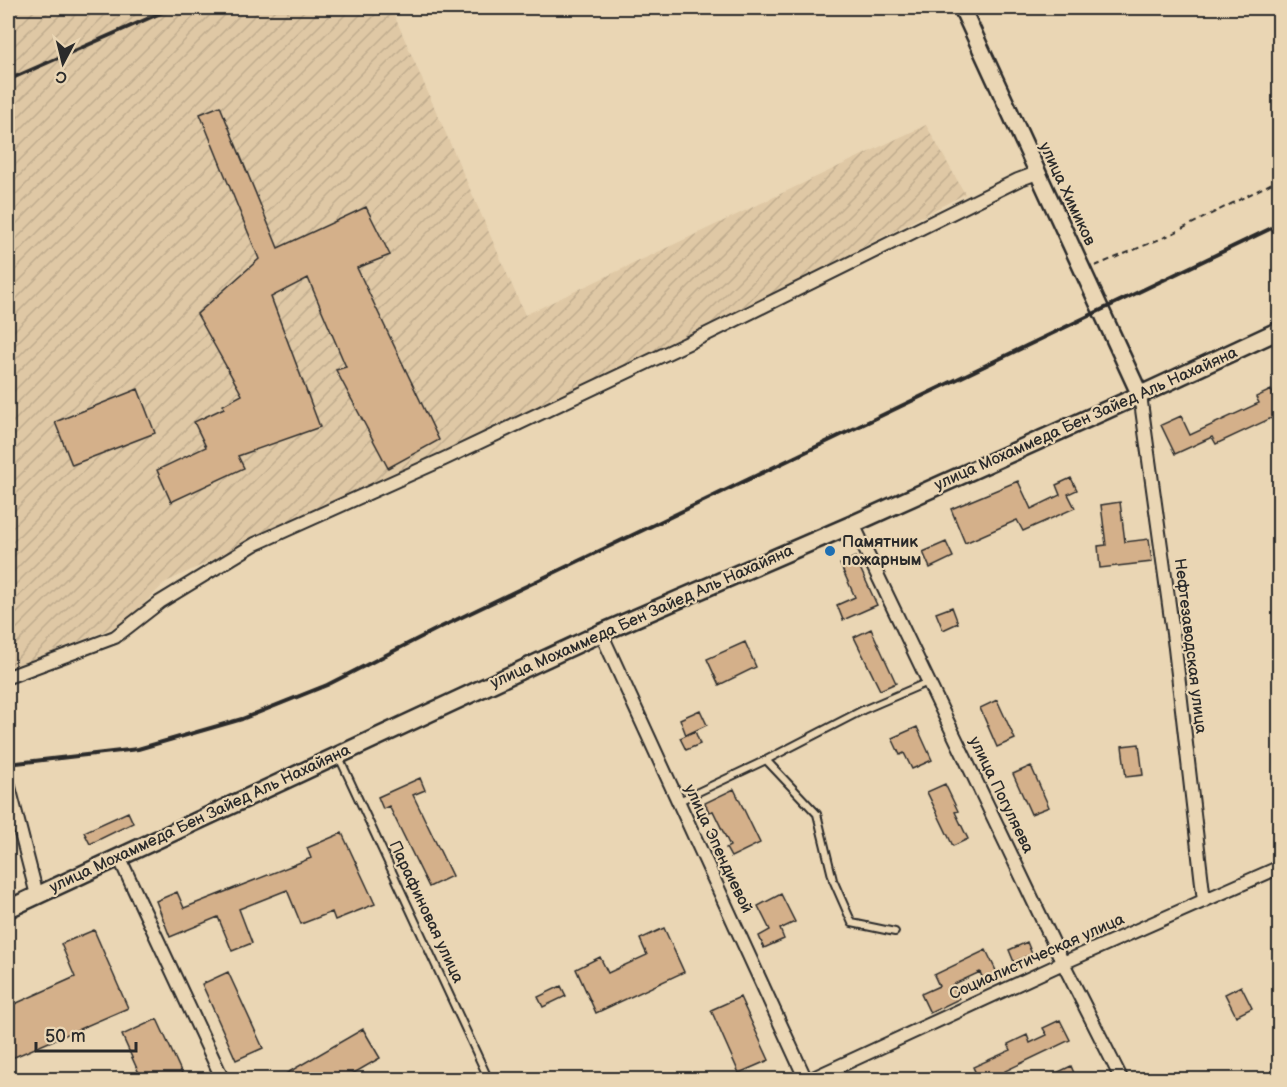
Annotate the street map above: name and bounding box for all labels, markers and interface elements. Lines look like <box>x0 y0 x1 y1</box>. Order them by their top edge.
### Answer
north arrow <box>33 33 93 93</box>
text: С <box>55 66 68 87</box>
street label: улица Химиков <box>1035 139 1099 249</box>
street label: улица Мохаммеда Бен Зайед Аль Нахайяна <box>931 343 1241 495</box>
place label: Памятник пожарным <box>842 533 922 570</box>
street label: улица Мохаммеда Бен Зайед Аль Нахайяна <box>487 541 797 693</box>
marker: Памятник пожарным <box>823 544 837 558</box>
street label: Нефтезаводская улица <box>1170 557 1210 735</box>
street label: улица Погуляева <box>965 734 1038 857</box>
street label: улица Мохаммеда Бен Зайед Аль Нахайяна <box>47 740 354 897</box>
street label: улица Эпендиевой <box>680 781 756 917</box>
street label: Парафиновая улица <box>385 838 468 987</box>
street label: Социалистическая улица <box>947 910 1128 1004</box>
scale bar <box>36 1015 136 1053</box>
text: 50 m <box>45 1026 86 1047</box>

